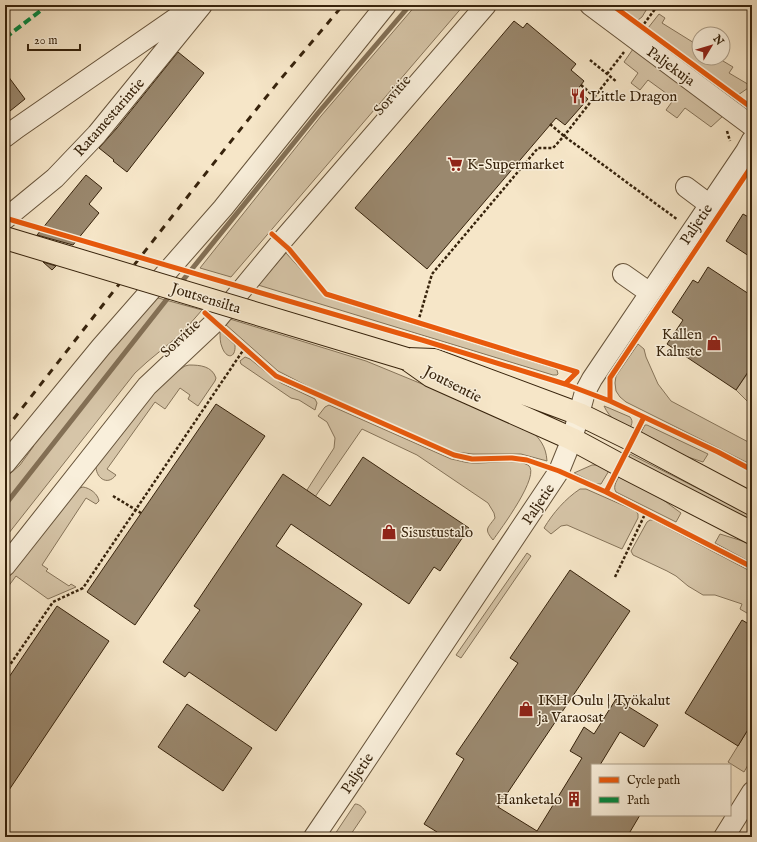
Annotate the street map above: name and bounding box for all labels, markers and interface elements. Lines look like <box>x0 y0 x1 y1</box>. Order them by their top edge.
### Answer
scale bar <box>28 26 80 52</box>
north arrow <box>691 26 731 66</box>
text: N <box>709 32 727 49</box>
text: 20 m <box>34 33 57 48</box>
street label: Paljekuja <box>643 42 699 91</box>
street label: Sorvitie <box>370 71 415 120</box>
street label: Ratamestarintie <box>70 74 149 161</box>
restaurant icon: Little Dragon <box>569 87 587 105</box>
place label: Little Dragon <box>590 87 677 106</box>
supermarket icon: K-Supermarket <box>446 155 464 173</box>
place label: K-Supermarket <box>467 155 564 174</box>
street label: Paljetie <box>676 200 717 248</box>
street label: Joutsensilta <box>167 278 243 318</box>
street label: Sorvitie <box>156 315 204 362</box>
place label: Kallen Kaluste <box>656 325 702 361</box>
shop icon: Kallen Kaluste <box>705 334 723 352</box>
street label: Joutsentie <box>419 361 485 407</box>
street label: Paljetie <box>518 480 559 528</box>
shop icon: Sisustustalo <box>380 523 398 541</box>
place label: Sisustustalo <box>401 523 473 542</box>
place label: IKH Oulu | Työkalut ja Varaosat <box>536 691 670 727</box>
shop icon: IKH Oulu | Työkalut ja Varaosat <box>517 700 535 718</box>
street label: Paljetie <box>337 749 378 797</box>
legend <box>591 764 731 816</box>
text: Cycle path <box>627 773 681 789</box>
place label: Hanketalo <box>496 790 562 809</box>
building icon: Hanketalo <box>565 790 583 808</box>
text: Path <box>627 793 650 808</box>

